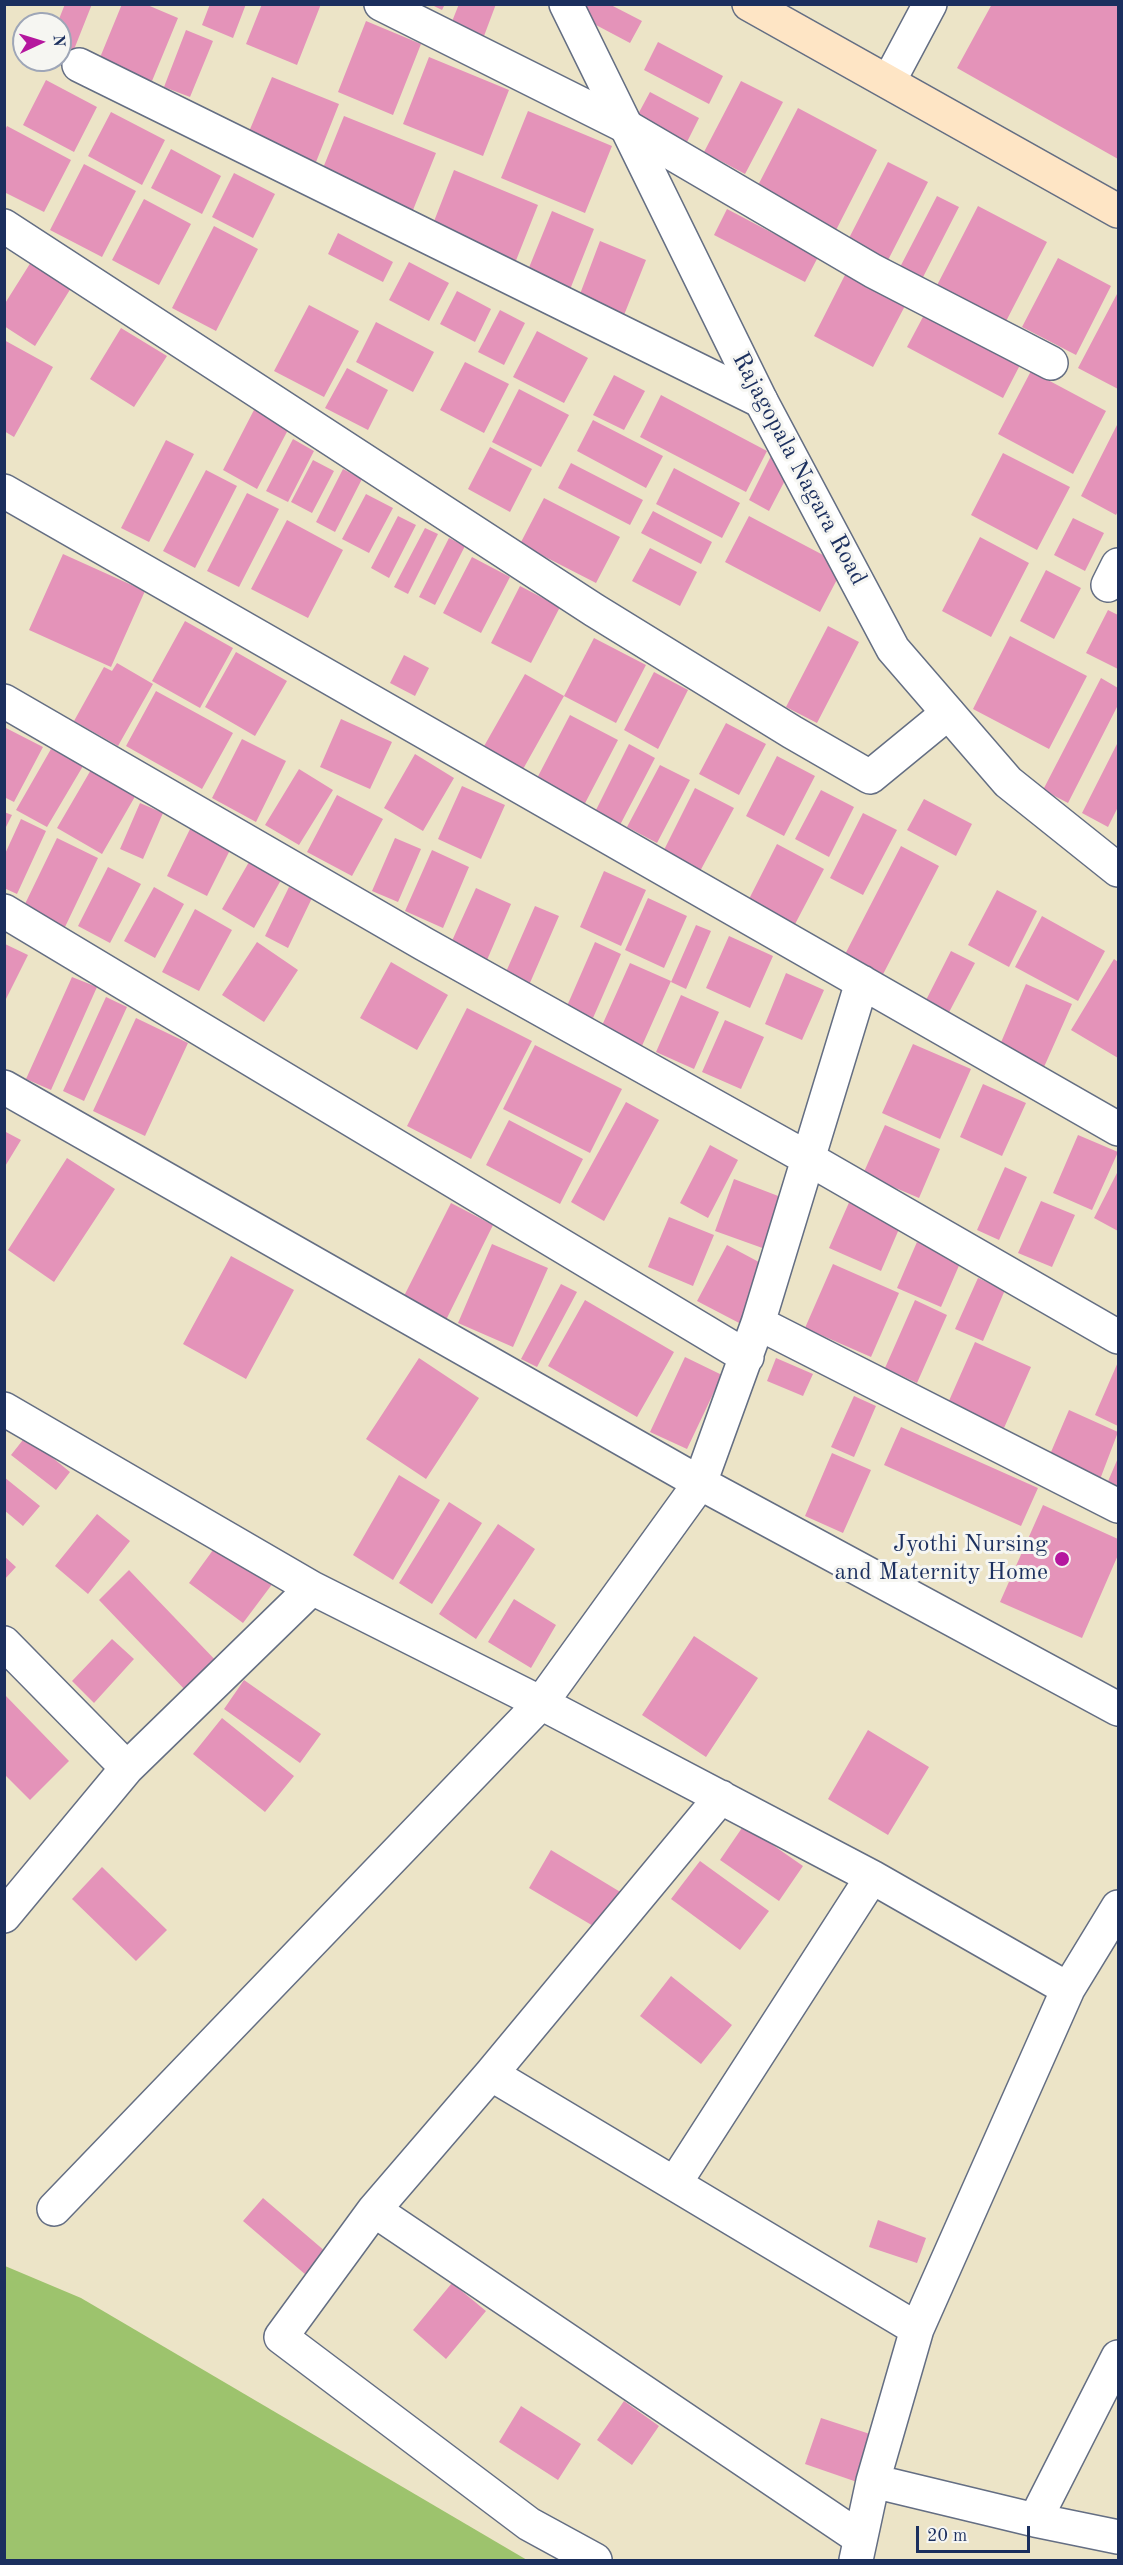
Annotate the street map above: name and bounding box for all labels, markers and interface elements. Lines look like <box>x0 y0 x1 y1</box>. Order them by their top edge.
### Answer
north arrow <box>12 12 72 72</box>
text: N <box>50 34 66 48</box>
street label: Rajagopala Nagara Road <box>725 348 873 590</box>
place label: Jyothi Nursing and Maternity Home <box>834 1531 1048 1587</box>
marker: Jyothi Nursing and Maternity Home <box>1053 1550 1071 1568</box>
scale bar <box>919 2514 1033 2552</box>
text: 20 m <box>927 2527 967 2545</box>

